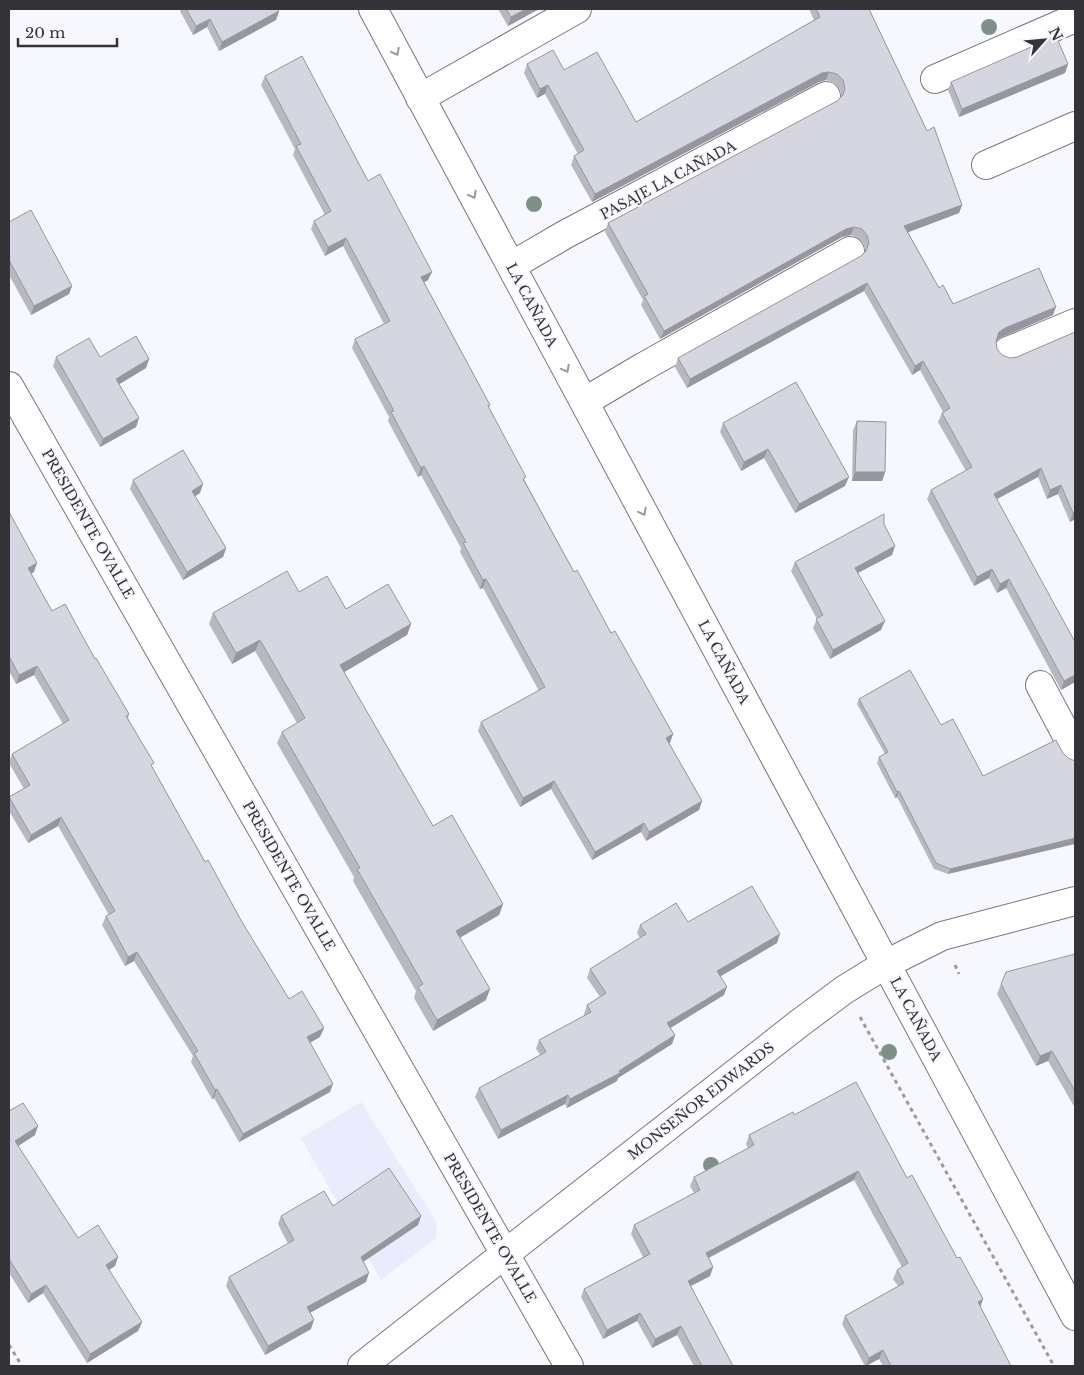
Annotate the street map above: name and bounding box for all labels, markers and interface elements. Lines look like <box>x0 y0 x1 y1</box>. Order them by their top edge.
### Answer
scale bar <box>18 15 116 47</box>
north arrow <box>1019 15 1069 65</box>
text: 20 m <box>25 23 65 42</box>
text: N <box>1045 24 1067 44</box>
one-way arrow <box>389 46 399 55</box>
street label: PASAJE LA CAÑADA <box>597 136 739 223</box>
one-way arrow <box>467 189 477 198</box>
street label: LA CAÑADA <box>502 260 562 350</box>
one-way arrow <box>560 363 570 372</box>
street label: PRESIDENTE OVALLE <box>38 446 138 602</box>
one-way arrow <box>637 507 647 516</box>
street label: LA CAÑADA <box>694 617 754 707</box>
street label: PRESIDENTE OVALLE <box>239 798 339 954</box>
street label: LA CAÑADA <box>886 974 946 1064</box>
street label: MONSEÑOR EDWARDS <box>624 1038 778 1164</box>
street label: PRESIDENTE OVALLE <box>440 1150 540 1306</box>

